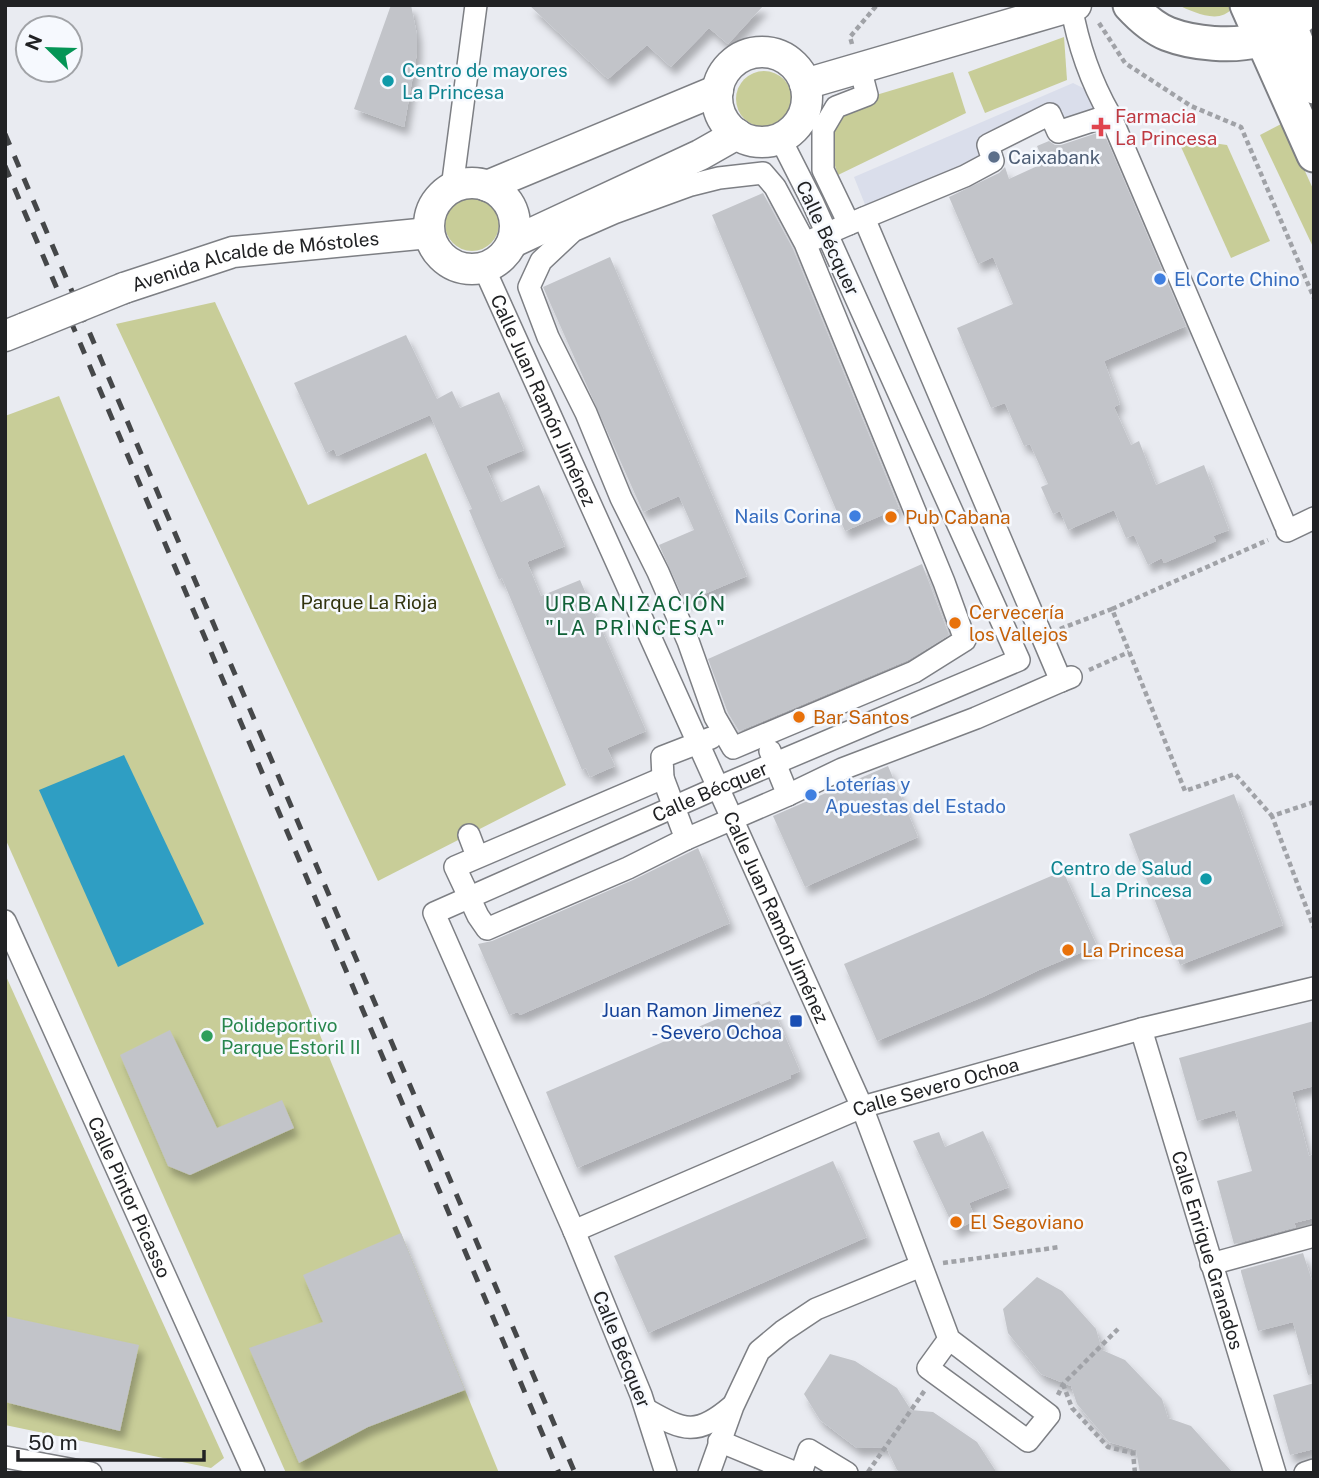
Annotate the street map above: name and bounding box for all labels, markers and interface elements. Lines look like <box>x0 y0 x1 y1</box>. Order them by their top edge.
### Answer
north arrow <box>14 14 84 84</box>
text: N <box>20 31 46 53</box>
place label: Centro de mayores La Princesa <box>402 59 568 103</box>
marker: Centro de mayores La Princesa <box>380 73 396 89</box>
place label: Farmacia La Princesa <box>1115 105 1217 149</box>
marker: Farmacia La Princesa <box>1093 119 1109 135</box>
place label: Caixabank <box>1008 146 1101 168</box>
marker: Caixabank <box>986 149 1002 165</box>
street label: Calle Bécquer <box>792 177 864 299</box>
street label: Avenida Alcalde de Móstoles <box>129 227 380 296</box>
place label: El Corte Chino <box>1174 268 1300 290</box>
marker: El Corte Chino <box>1152 271 1168 287</box>
street label: Calle Juan Ramón Jiménez <box>486 291 601 510</box>
place label: Nails Corina <box>734 505 841 527</box>
place label: Pub Cabana <box>905 506 1011 528</box>
marker: Nails Corina <box>847 508 863 524</box>
marker: Pub Cabana <box>883 509 899 525</box>
park label: Parque La Rioja <box>301 591 437 613</box>
district label: URBANIZACIÓN "LA PRINCESA" <box>545 591 727 640</box>
place label: Cervecería los Vallejos <box>969 601 1068 645</box>
marker: Cervecería los Vallejos <box>947 615 963 631</box>
place label: Bar Santos <box>813 706 909 728</box>
marker: Bar Santos <box>791 709 807 725</box>
street label: Calle Bécquer <box>649 757 771 826</box>
place label: Loterías y Apuestas del Estado <box>825 773 1006 817</box>
marker: Loterías y Apuestas del Estado <box>803 787 819 803</box>
street label: Calle Juan Ramón Jiménez <box>719 808 834 1027</box>
place label: Centro de Salud La Princesa <box>1050 857 1192 901</box>
marker: Centro de Salud La Princesa <box>1198 871 1214 887</box>
place label: La Princesa <box>1082 939 1184 961</box>
marker: La Princesa <box>1060 942 1076 958</box>
place label: Juan Ramon Jimenez - Severo Ochoa <box>602 999 782 1043</box>
marker: Juan Ramon Jimenez - Severo Ochoa <box>788 1013 804 1029</box>
place label: Polideportivo Parque Estoril II <box>221 1014 361 1058</box>
marker: Polideportivo Parque Estoril II <box>199 1028 215 1044</box>
street label: Calle Severo Ochoa <box>849 1053 1021 1121</box>
street label: Calle Pintor Picasso <box>84 1113 175 1281</box>
street label: Calle Enrique Granados <box>1167 1148 1248 1352</box>
place label: El Segoviano <box>970 1211 1084 1233</box>
marker: El Segoviano <box>948 1214 964 1230</box>
street label: Calle Bécquer <box>589 1287 655 1411</box>
scale bar <box>18 1418 203 1462</box>
text: 50 m <box>28 1430 78 1455</box>

